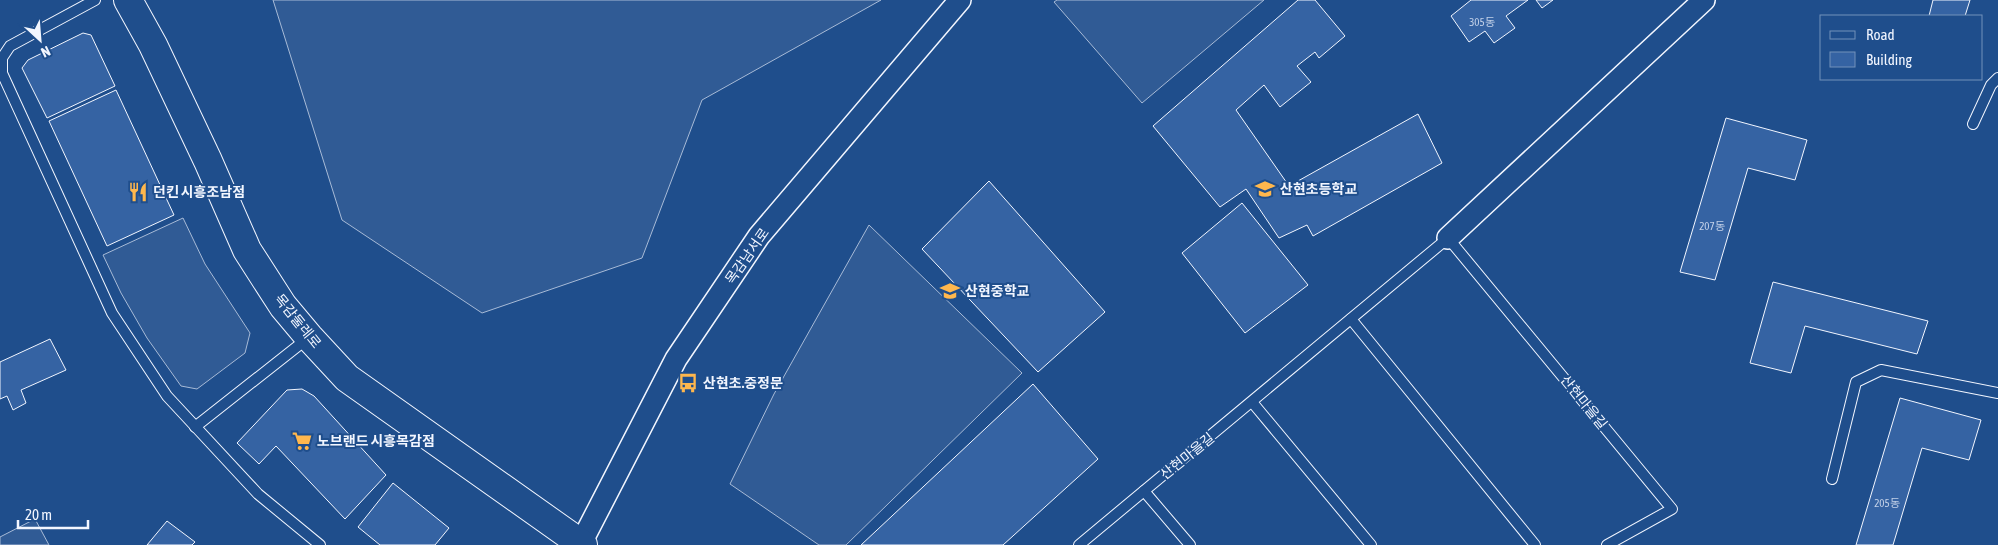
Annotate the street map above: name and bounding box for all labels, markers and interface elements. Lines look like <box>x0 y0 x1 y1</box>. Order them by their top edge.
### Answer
north arrow <box>15 15 65 65</box>
legend <box>1820 15 1983 80</box>
house number: 305동 <box>1469 16 1495 28</box>
text: Road <box>1866 26 1895 43</box>
text: N <box>38 43 53 61</box>
text: Building <box>1866 51 1912 68</box>
school or university icon: 산현초등학교 <box>1254 178 1276 200</box>
restaurant icon: 던킨 시흥조남점 <box>127 181 149 203</box>
place label: 산현초등학교 <box>1280 181 1357 197</box>
place label: 던킨 시흥조남점 <box>153 184 245 200</box>
house number: 207동 <box>1699 220 1725 232</box>
street label: 목감남서로 <box>722 225 772 287</box>
school or university icon: 산현중학교 <box>939 280 961 302</box>
place label: 산현중학교 <box>965 283 1030 299</box>
street label: 목감둘레로 <box>272 291 325 351</box>
bus stop icon: 산현초.중정문 <box>677 372 699 394</box>
street label: 산현마을길 <box>1558 372 1610 432</box>
place label: 산현초.중정문 <box>703 375 783 391</box>
supermarket icon: 노브랜드 시흥목감점 <box>291 430 313 452</box>
street label: 산현마을길 <box>1157 430 1217 482</box>
place label: 노브랜드 시흥목감점 <box>317 433 435 449</box>
house number: 205동 <box>1874 497 1900 509</box>
scale bar <box>18 498 88 530</box>
text: 20 m <box>25 506 52 523</box>

